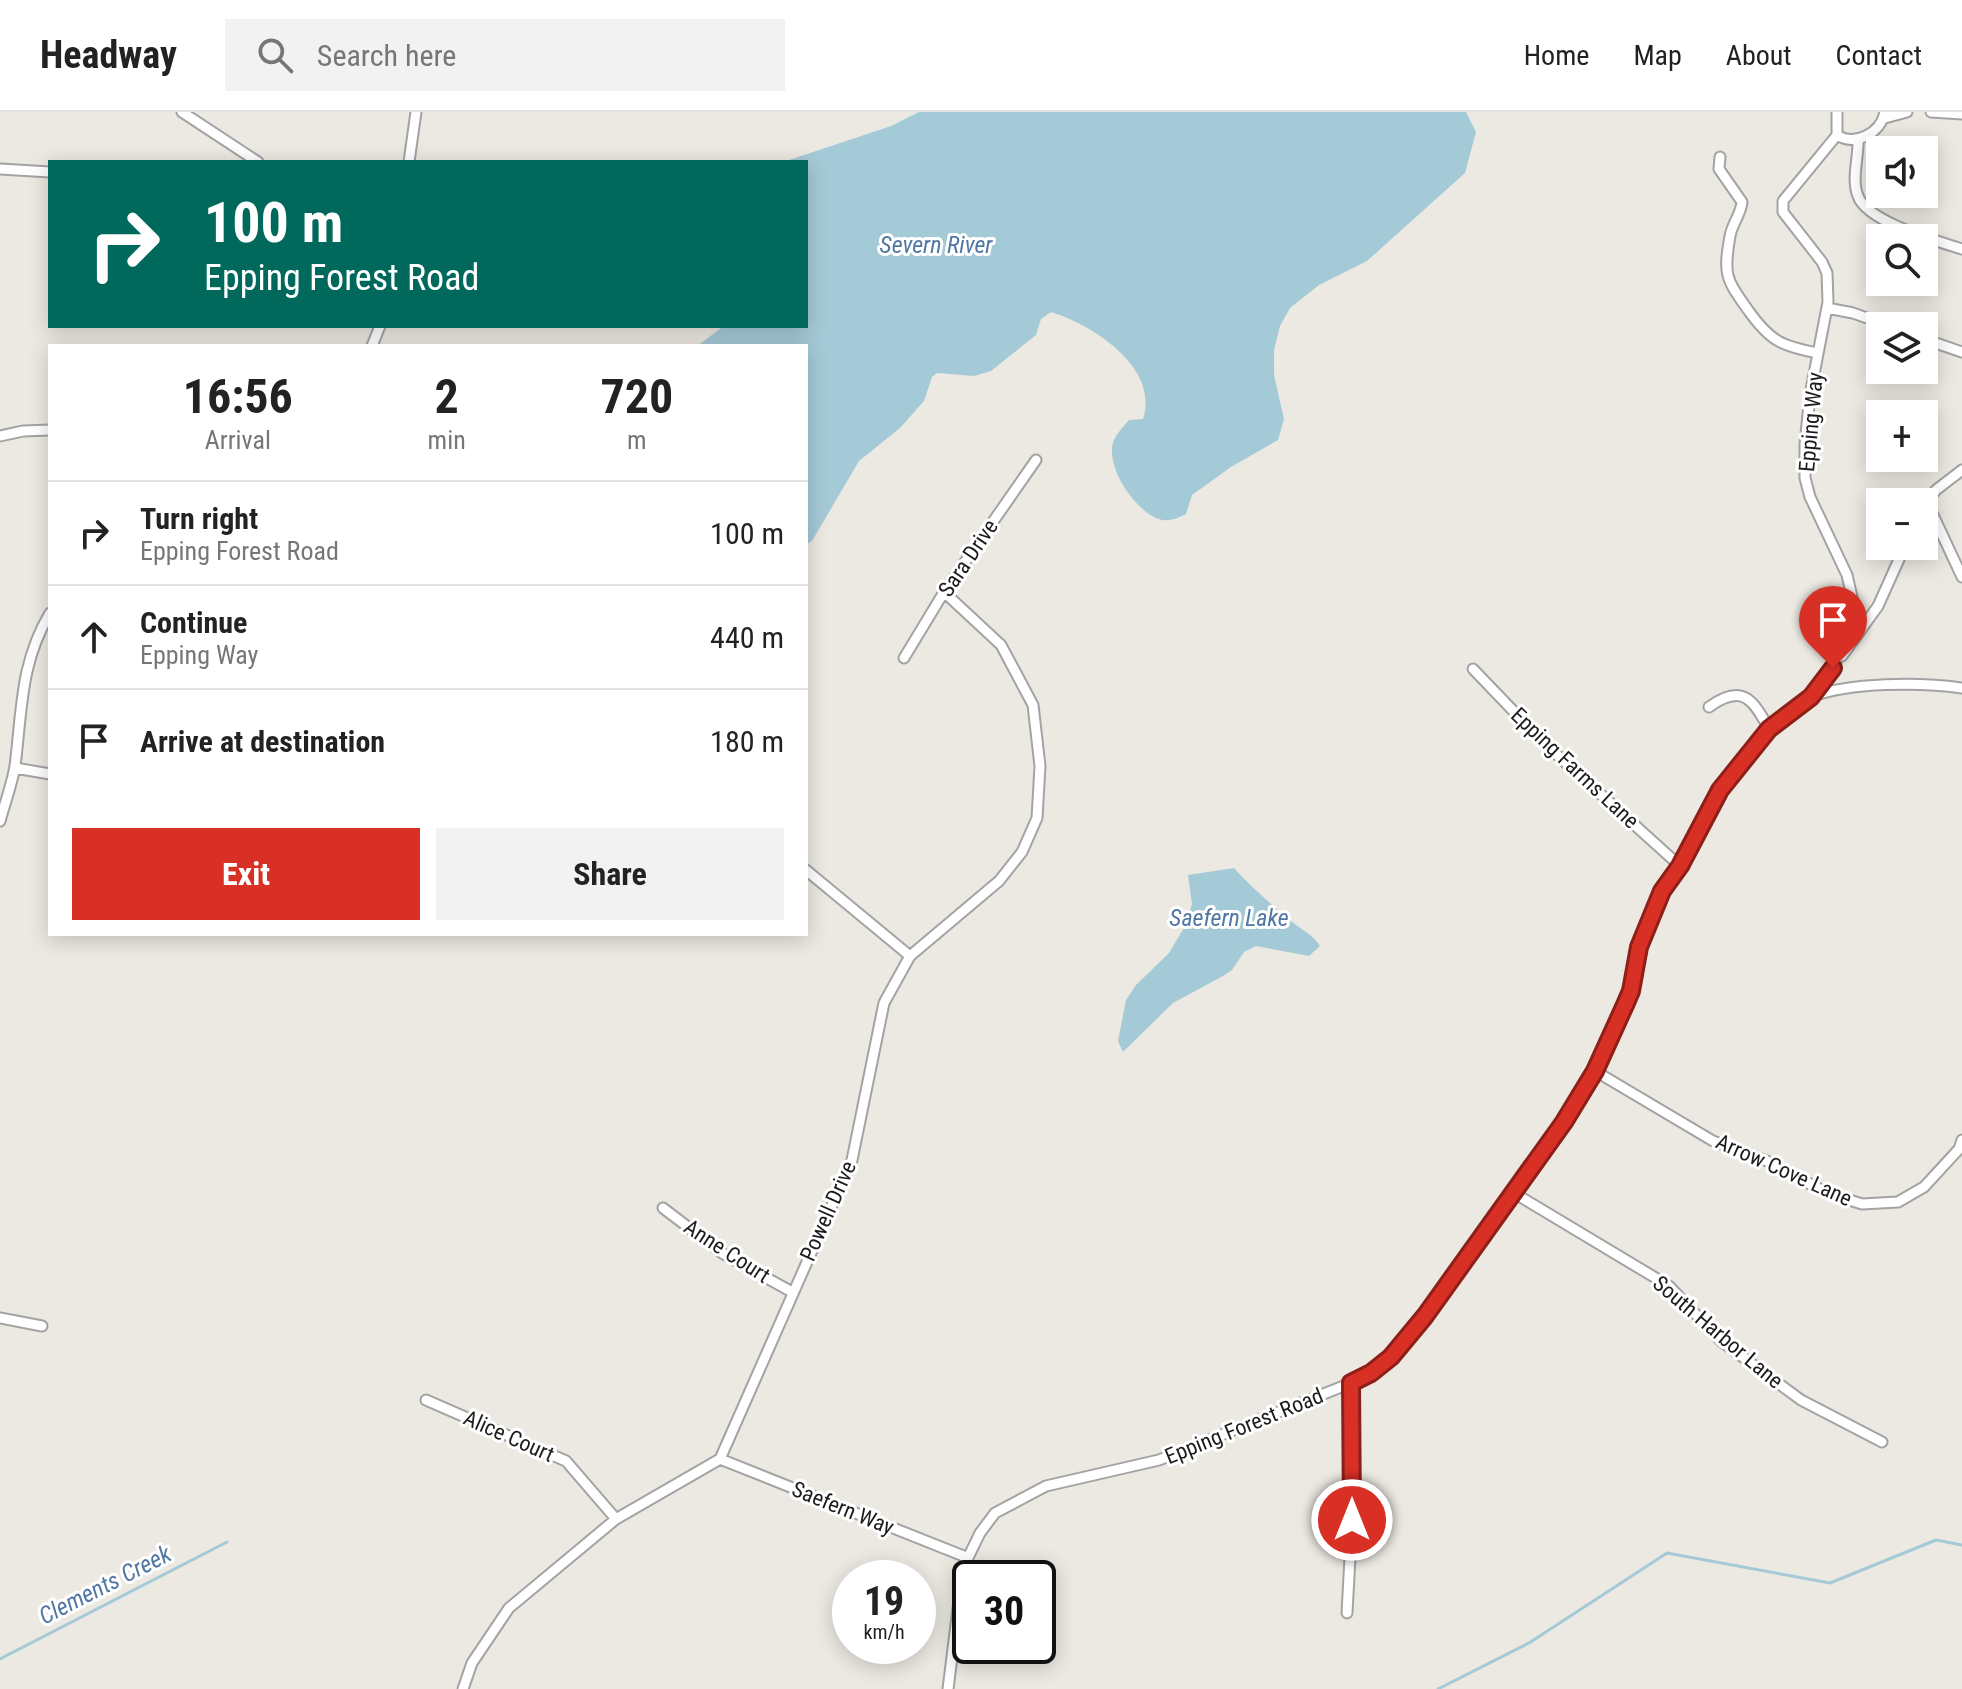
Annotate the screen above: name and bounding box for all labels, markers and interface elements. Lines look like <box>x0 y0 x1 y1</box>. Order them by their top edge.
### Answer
search box <box>225 19 785 91</box>
text: Headway <box>40 33 177 77</box>
icon: search <box>253 33 297 77</box>
text: Search here <box>317 38 456 73</box>
text: Home <box>1524 39 1589 72</box>
text: Map <box>1633 39 1682 72</box>
text: About <box>1726 39 1792 72</box>
text: Contact <box>1836 39 1922 72</box>
map controls <box>1866 136 1938 560</box>
button: sound <box>1866 136 1938 208</box>
text: 100 m <box>204 190 343 256</box>
icon: right <box>72 192 176 296</box>
button: search <box>1866 224 1938 296</box>
water label: Severn River <box>880 231 993 259</box>
text: Epping Forest Road <box>204 257 479 299</box>
button: layers <box>1866 312 1938 384</box>
text: 16:56 <box>183 368 293 425</box>
text: 2 <box>435 368 459 425</box>
text: 720 <box>600 368 673 425</box>
street label: Epping Way <box>1794 371 1828 473</box>
button: + <box>1866 400 1938 472</box>
text: Arrival <box>205 425 271 455</box>
text: min <box>428 425 466 455</box>
text: m <box>627 425 647 455</box>
button: − <box>1866 488 1938 560</box>
text: Turn right <box>140 501 258 536</box>
icon: right <box>72 511 116 555</box>
street label: Sara Drive <box>933 515 1003 601</box>
text: 100 m <box>710 516 784 551</box>
text: Epping Forest Road <box>140 536 339 566</box>
pin <box>1799 586 1867 668</box>
icon: arrive <box>1811 598 1855 642</box>
text: Continue <box>140 605 247 640</box>
icon: ahead <box>72 615 116 659</box>
text: 440 m <box>710 620 784 655</box>
text: Epping Way <box>140 640 258 670</box>
street label: Epping Farms Lane <box>1506 702 1644 834</box>
icon: arrive <box>72 719 116 763</box>
text: Arrive at destination <box>140 724 385 759</box>
text: 180 m <box>710 724 784 759</box>
button: Exit <box>72 828 420 920</box>
button: Share <box>436 828 784 920</box>
water label: Saefern Lake <box>1169 904 1289 932</box>
street label: Arrow Cove Lane <box>1712 1129 1856 1211</box>
street label: Powell Drive <box>795 1157 861 1265</box>
street label: Anne Court <box>679 1214 775 1288</box>
street label: South Harbor Lane <box>1648 1270 1788 1394</box>
street label: Epping Forest Road <box>1161 1383 1327 1469</box>
street label: Alice Court <box>460 1405 558 1467</box>
street label: Saefern Way <box>788 1476 898 1540</box>
position arrow <box>1310 1478 1394 1562</box>
water label: Clements Creek <box>34 1539 176 1630</box>
speed limit sign: 30 <box>952 1560 1056 1664</box>
text: 19 <box>864 1578 904 1625</box>
text: km/h <box>863 1620 905 1644</box>

